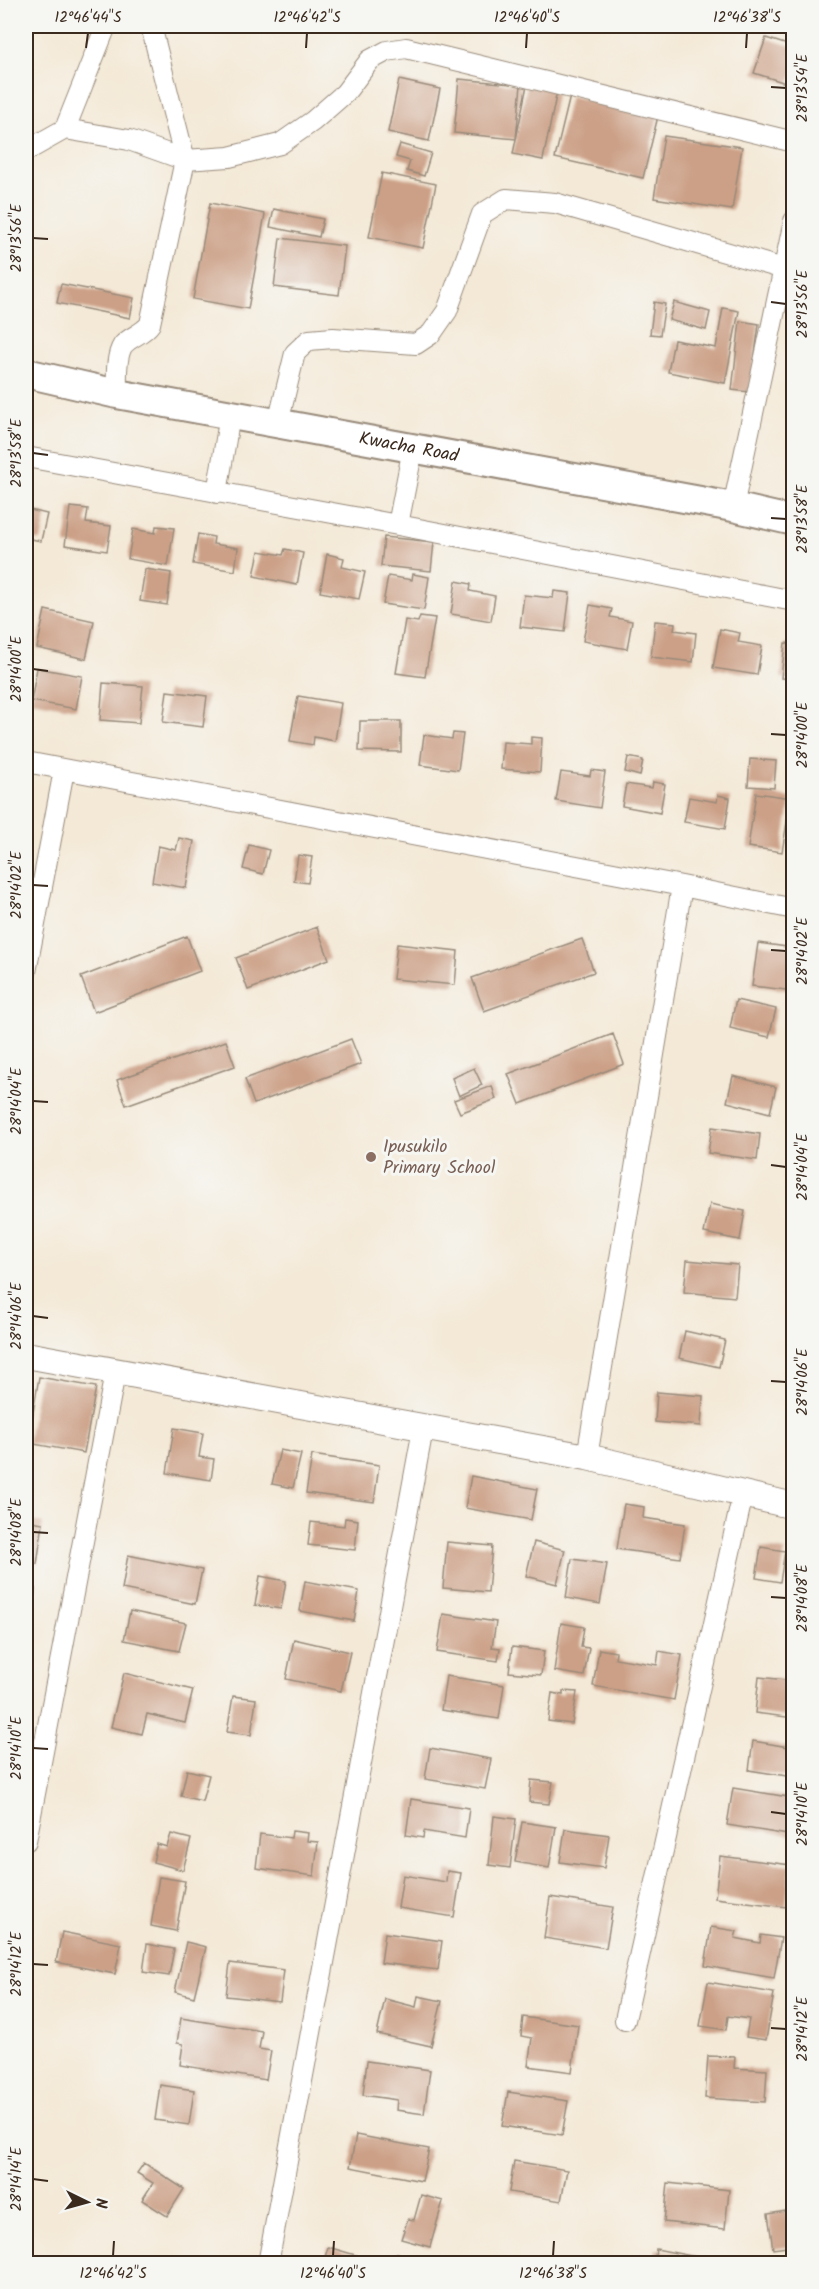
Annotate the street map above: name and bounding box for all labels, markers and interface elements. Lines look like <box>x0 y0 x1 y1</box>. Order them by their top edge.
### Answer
text: 12°46'44"S <box>55 6 121 30</box>
text: 12°46'42"S <box>273 6 341 30</box>
text: 12°46'40"S <box>494 6 560 30</box>
text: 12°46'38"S <box>713 6 781 30</box>
text: 28°13'54"E <box>791 53 815 122</box>
text: 28°13'56"E <box>5 203 29 272</box>
text: 28°13'56"E <box>791 269 815 338</box>
text: 28°13'58"E <box>5 417 29 488</box>
street label: Kwacha Road <box>357 424 462 471</box>
text: 28°13'58"E <box>791 483 815 554</box>
text: 28°14'00"E <box>5 634 29 702</box>
text: 28°14'00"E <box>791 700 815 768</box>
text: 28°14'02"E <box>5 850 29 919</box>
text: 28°14'02"E <box>791 916 815 985</box>
text: 28°14'04"E <box>5 1066 29 1135</box>
text: 28°14'04"E <box>791 1132 815 1201</box>
place label: Ipusukilo Primary School <box>383 1133 496 1183</box>
marker: Ipusukilo Primary School <box>364 1150 378 1164</box>
text: 28°14'06"E <box>5 1281 29 1350</box>
text: 28°14'06"E <box>791 1347 815 1416</box>
text: 28°14'08"E <box>5 1497 29 1566</box>
text: 28°14'08"E <box>791 1563 815 1632</box>
text: 28°14'10"E <box>5 1715 29 1780</box>
text: 28°14'10"E <box>791 1781 815 1846</box>
text: 28°14'12"E <box>5 1930 29 1997</box>
text: 28°14'12"E <box>791 1995 815 2062</box>
text: 28°14'14"E <box>5 2145 29 2211</box>
north arrow <box>57 2172 117 2232</box>
text: N <box>88 2197 113 2209</box>
text: 12°46'42"S <box>79 2262 147 2286</box>
text: 12°46'40"S <box>300 2262 366 2286</box>
text: 12°46'38"S <box>519 2262 587 2286</box>

